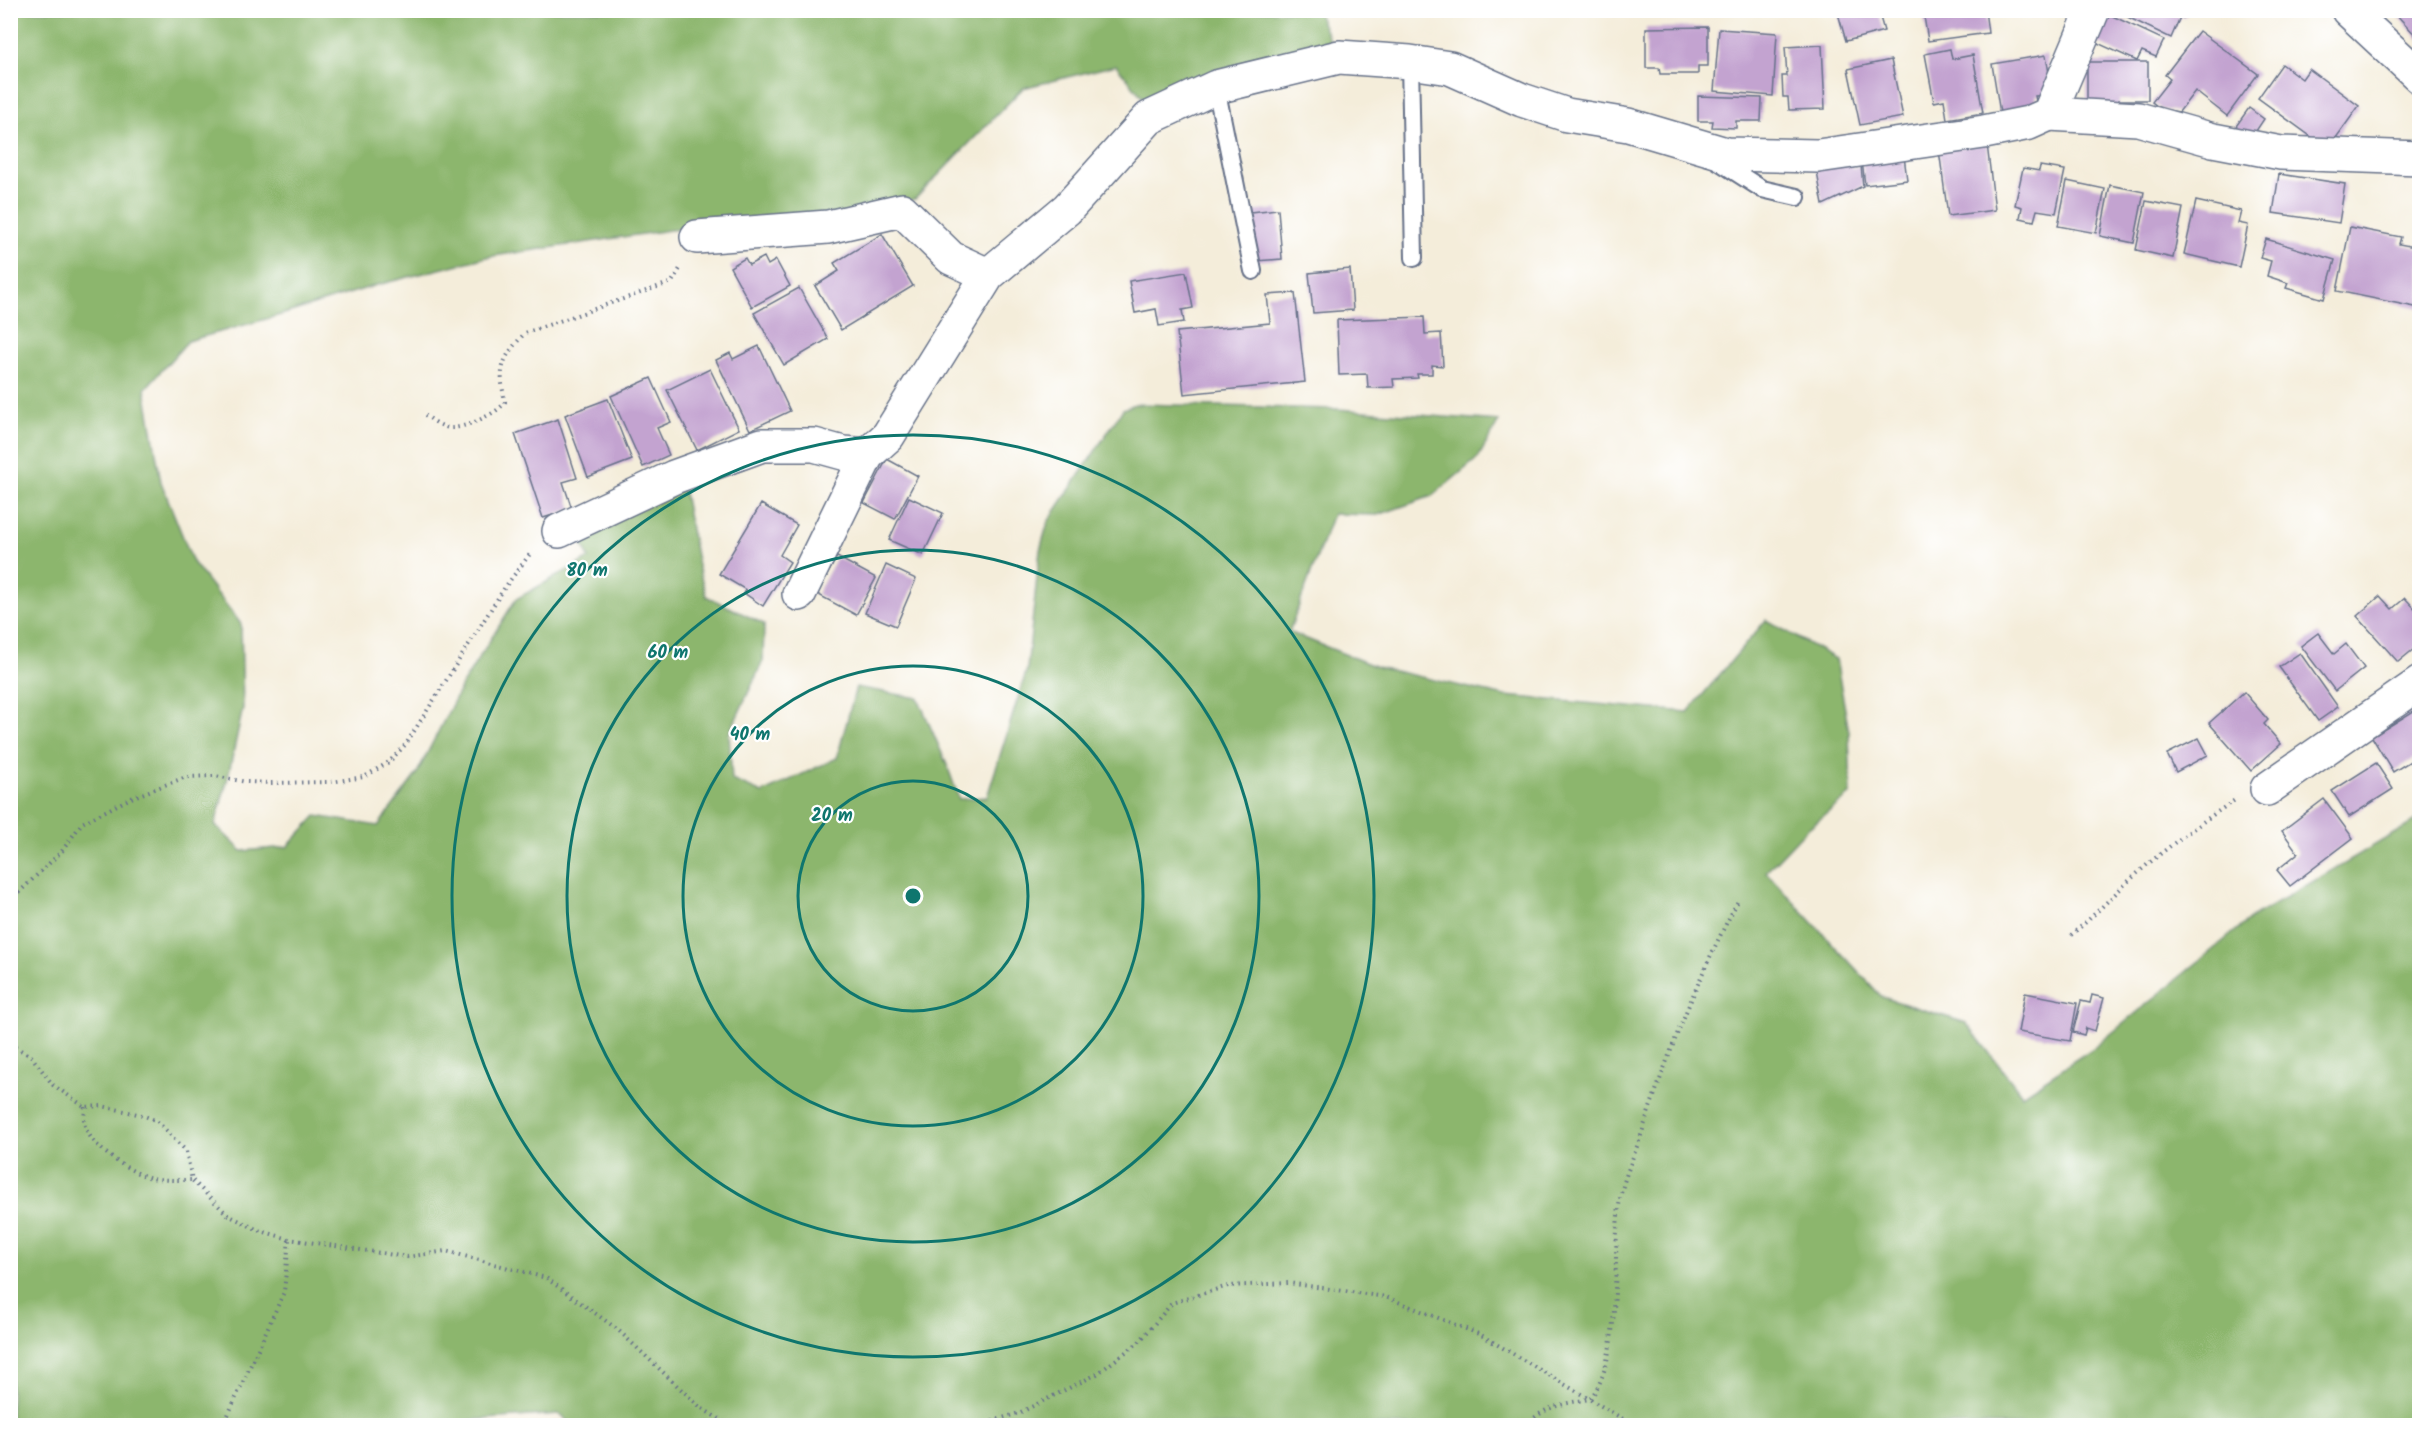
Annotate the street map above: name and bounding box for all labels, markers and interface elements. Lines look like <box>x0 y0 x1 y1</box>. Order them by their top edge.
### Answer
text: 80 m <box>566 557 608 586</box>
text: 60 m <box>648 639 689 668</box>
text: 40 m <box>730 721 771 750</box>
text: 20 m <box>811 802 853 831</box>
centre of rings <box>903 886 923 906</box>

